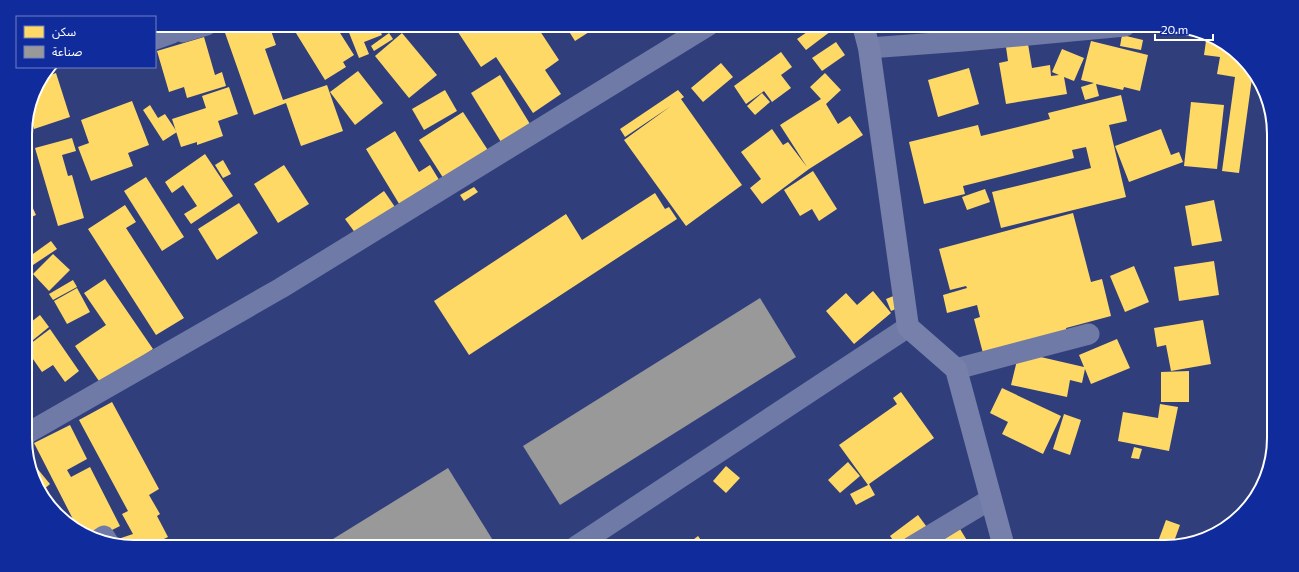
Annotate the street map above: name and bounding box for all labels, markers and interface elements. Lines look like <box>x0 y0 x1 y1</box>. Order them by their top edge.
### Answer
legend <box>16 16 156 68</box>
scale bar <box>1155 16 1213 42</box>
text: 20 m <box>1161 22 1188 36</box>
text: سكن <box>52 24 76 39</box>
text: صناعة <box>52 44 82 58</box>

